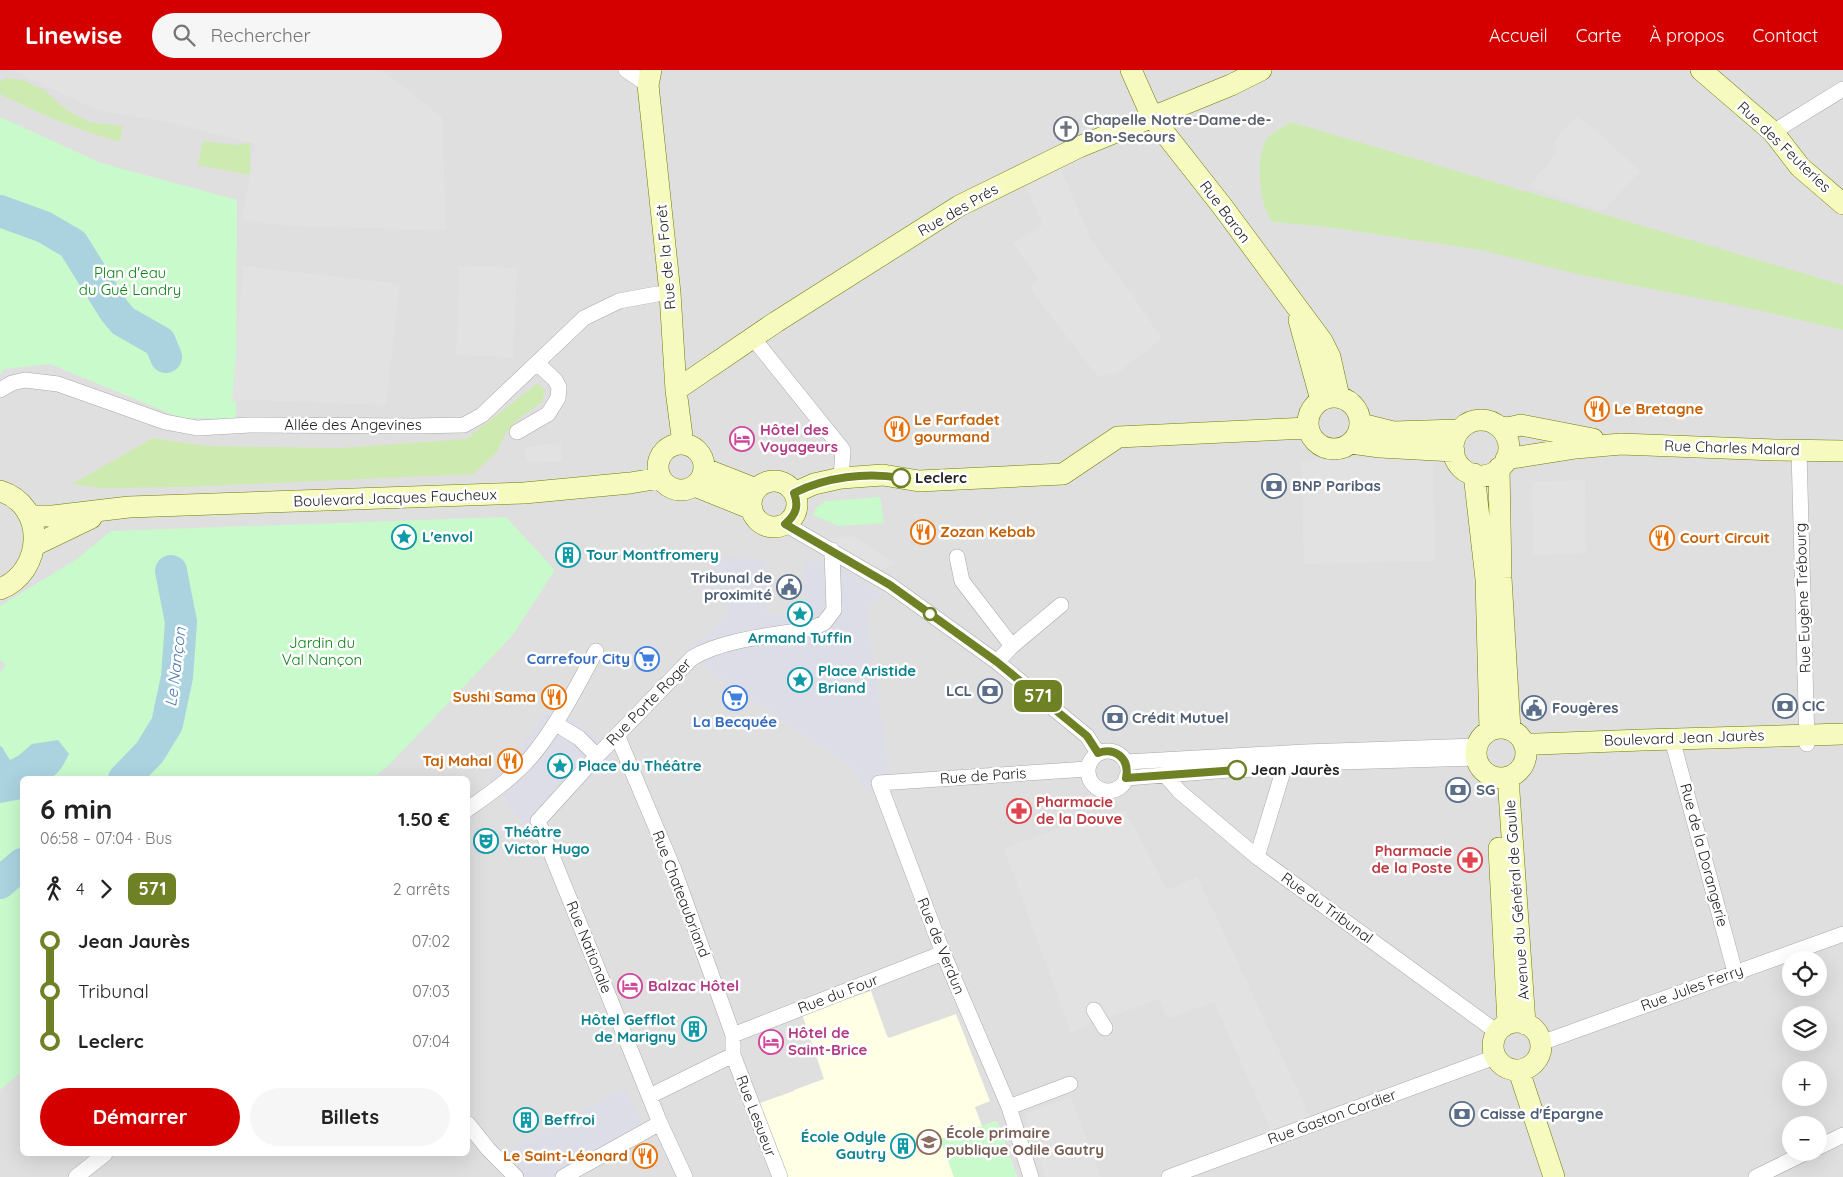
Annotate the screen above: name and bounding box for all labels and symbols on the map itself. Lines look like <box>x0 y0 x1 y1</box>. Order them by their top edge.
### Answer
street label: Rue des Feuteries <box>1734 97 1835 196</box>
place label: Chapelle Notre-Dame-de- Bon-Secours <box>1084 110 1271 146</box>
church icon: Chapelle Notre-Dame-de- Bon-Secours <box>1053 116 1079 142</box>
street label: Rue Baron <box>1196 177 1255 247</box>
street label: Rue des Prés <box>914 179 1001 240</box>
street label: Rue de la Forêt <box>651 204 680 310</box>
park label: Plan d'eau du Gué Landry <box>79 263 181 299</box>
restaurant icon: Le Bretagne <box>1584 396 1610 422</box>
place label: Le Bretagne <box>1614 399 1703 418</box>
place label: Le Farfadet gourmand <box>914 410 1000 446</box>
street label: Allée des Angevines <box>284 415 422 434</box>
restaurant icon: Le Farfadet gourmand <box>884 416 910 442</box>
place label: Hôtel des Voyageurs <box>760 420 838 456</box>
hotel icon: Hôtel des Voyageurs <box>729 426 755 452</box>
street label: Rue Charles Malard <box>1664 436 1800 459</box>
marker: Leclerc <box>891 468 911 488</box>
place label: Leclerc <box>915 468 967 487</box>
bank icon: BNP Paribas <box>1261 473 1287 499</box>
place label: BNP Paribas <box>1292 476 1381 495</box>
street label: Boulevard Jacques Faucheux <box>293 484 497 511</box>
restaurant icon: Zozan Kebab <box>910 519 936 545</box>
place label: Zozan Kebab <box>940 522 1035 541</box>
street label: Rue Eugène Trébourg <box>1790 523 1815 673</box>
place icon: L'envol <box>391 524 417 550</box>
restaurant icon: Court Circuit <box>1649 525 1675 551</box>
place label: L'envol <box>422 527 473 546</box>
place label: Court Circuit <box>1680 528 1770 547</box>
building icon: Tour Montfromery <box>555 542 581 568</box>
place label: Tour Montfromery <box>586 545 719 564</box>
place label: Tribunal de proximité <box>690 568 772 604</box>
public building icon: Tribunal de proximité <box>776 574 802 600</box>
place icon: Armand Tuffin <box>787 601 813 627</box>
unlabelled marker <box>923 607 937 621</box>
water label: Le Nançon <box>160 625 190 708</box>
place label: Armand Tuffin <box>748 628 852 647</box>
park label: Jardin du Val Nançon <box>282 633 362 669</box>
supermarket icon: Carrefour City <box>634 646 660 672</box>
place label: Carrefour City <box>527 649 630 668</box>
street label: Rue Porte Roger <box>602 654 695 749</box>
place label: Place Aristide Briand <box>818 661 916 697</box>
place icon: Place Aristide Briand <box>787 667 813 693</box>
bank icon: LCL <box>977 678 1003 704</box>
line badge: 571 <box>1009 680 1067 712</box>
place label: LCL <box>946 681 972 700</box>
restaurant icon: Sushi Sama <box>541 684 567 710</box>
supermarket icon: La Becquée <box>722 685 748 711</box>
place label: Sushi Sama <box>453 687 536 706</box>
bank icon: CIC <box>1772 693 1798 719</box>
public building icon: Fougères <box>1521 695 1547 721</box>
place label: CIC <box>1802 696 1826 715</box>
place label: Fougères <box>1552 698 1619 717</box>
bank icon: Crédit Mutuel <box>1102 705 1128 731</box>
place label: Crédit Mutuel <box>1132 708 1229 727</box>
place label: La Becquée <box>693 712 777 731</box>
street label: Boulevard Jean Jaurès <box>1603 725 1765 750</box>
restaurant icon: Taj Mahal <box>497 748 523 774</box>
place label: Taj Mahal <box>422 751 492 770</box>
place icon: Place du Théâtre <box>547 753 573 779</box>
place label: Place du Théâtre <box>578 756 702 775</box>
marker: Jean Jaurès <box>1227 760 1247 780</box>
place label: Jean Jaurès <box>1251 760 1339 779</box>
street label: Rue de Paris <box>939 763 1027 788</box>
bank icon: SG <box>1445 777 1471 803</box>
place label: SG <box>1476 780 1495 799</box>
street label: Rue de la Dorangerie <box>1676 781 1733 929</box>
place label: Pharmacie de la Douve <box>1036 792 1123 828</box>
pharmacy icon: Pharmacie de la Douve <box>1006 798 1032 824</box>
street label: Avenue du Général de Gaulle <box>1500 799 1533 1001</box>
place label: Théâtre Victor Hugo <box>504 822 590 858</box>
theatre icon: Théâtre Victor Hugo <box>473 828 499 854</box>
street label: Rue Chateaubriand <box>649 828 714 960</box>
place label: Pharmacie de la Poste <box>1371 841 1452 877</box>
pharmacy icon: Pharmacie de la Poste <box>1457 847 1483 873</box>
street label: Rue du Tribunal <box>1278 868 1377 947</box>
street label: Rue de Verdun <box>913 895 970 997</box>
street label: Rue Nationale <box>562 898 617 996</box>
street label: Rue Jules Ferry <box>1638 960 1746 1015</box>
street label: Rue du Four <box>795 969 881 1018</box>
hotel icon: Balzac Hôtel <box>617 973 643 999</box>
place label: Balzac Hôtel <box>648 976 739 995</box>
place label: Hôtel Gefflot de Marigny <box>581 1010 676 1046</box>
building icon: Hôtel Gefflot de Marigny <box>681 1016 707 1042</box>
place label: Hôtel de Saint-Brice <box>788 1023 868 1059</box>
hotel icon: Hôtel de Saint-Brice <box>758 1029 784 1055</box>
street label: Rue Lesueur <box>732 1072 781 1159</box>
street label: Rue Gaston Cordier <box>1265 1084 1399 1149</box>
bank icon: Caisse d'Épargne <box>1449 1101 1475 1127</box>
place label: Caisse d'Épargne <box>1480 1104 1604 1123</box>
building icon: Beffroi <box>513 1107 539 1133</box>
place label: Beffroi <box>544 1110 595 1129</box>
place label: École primaire publique Odile Gautry <box>946 1123 1104 1159</box>
place label: École Odyle Gautry <box>801 1127 886 1163</box>
school or university icon: École primaire publique Odile Gautry <box>916 1129 942 1155</box>
building icon: École Odyle Gautry <box>890 1133 916 1159</box>
restaurant icon: Le Saint-Léonard <box>632 1143 658 1169</box>
place label: Le Saint-Léonard <box>503 1146 628 1165</box>

